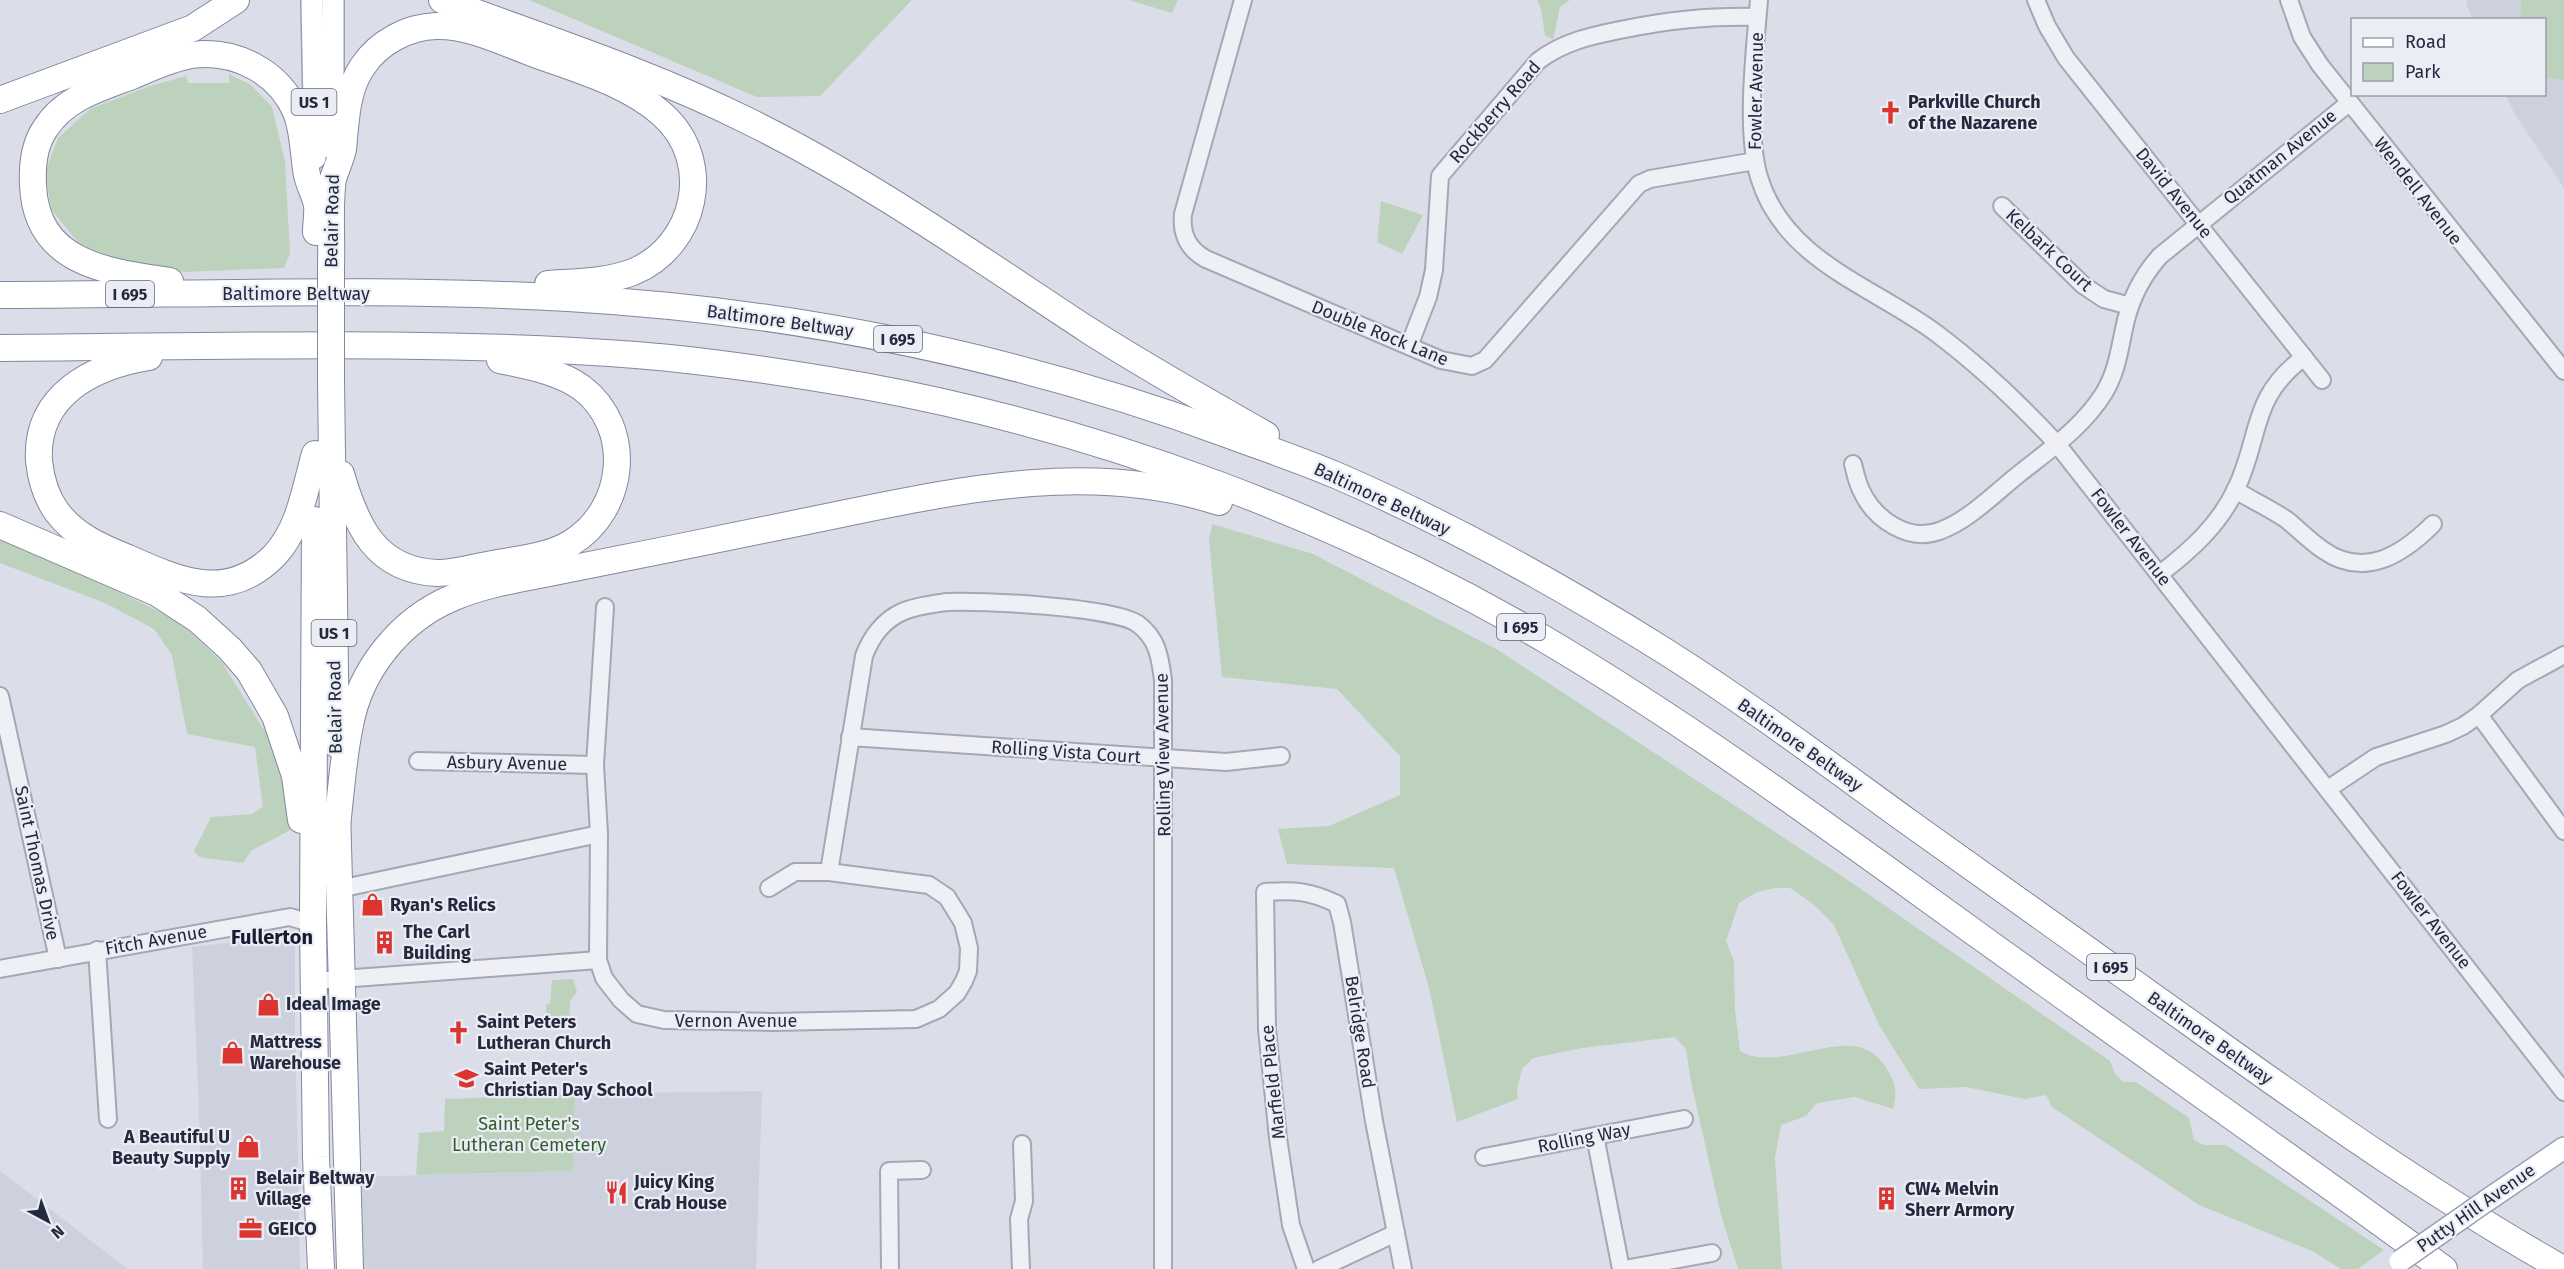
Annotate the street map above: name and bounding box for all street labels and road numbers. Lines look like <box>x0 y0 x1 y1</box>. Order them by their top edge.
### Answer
street label: Fowler Avenue <box>1744 32 1768 150</box>
street label: Rockberry Road <box>1445 56 1545 168</box>
road number: US 1 <box>292 89 336 115</box>
street label: Quatman Avenue <box>2219 105 2341 209</box>
street label: Wendell Avenue <box>2369 133 2467 249</box>
street label: David Avenue <box>2131 143 2217 243</box>
street label: Belair Road <box>320 174 344 268</box>
street label: Kelbark Court <box>2001 204 2097 296</box>
road number: I 695 <box>106 281 154 307</box>
street label: Baltimore Beltway <box>222 283 370 305</box>
street label: Double Rock Lane <box>1308 296 1452 370</box>
street label: Baltimore Beltway <box>705 300 855 342</box>
road number: I 695 <box>874 326 922 352</box>
street label: Baltimore Beltway <box>1310 458 1454 540</box>
street label: Fowler Avenue <box>2086 484 2176 590</box>
road number: I 695 <box>1497 614 1545 640</box>
road number: US 1 <box>312 620 356 646</box>
street label: Belair Road <box>323 660 347 754</box>
street label: Rolling View Avenue <box>1151 673 1175 837</box>
street label: Baltimore Beltway <box>1733 694 1867 797</box>
street label: Rolling Vista Court <box>990 736 1142 768</box>
street label: Asbury Avenue <box>447 751 567 775</box>
street label: Saint Thomas Drive <box>10 784 64 942</box>
street label: Fowler Avenue <box>2386 867 2476 973</box>
street label: Fitch Avenue <box>103 920 209 960</box>
road number: I 695 <box>2087 954 2135 980</box>
street label: Belridge Road <box>1340 974 1380 1090</box>
street label: Baltimore Beltway <box>2143 987 2277 1090</box>
street label: Vernon Avenue <box>675 1010 797 1032</box>
street label: Marfield Place <box>1256 1024 1290 1140</box>
street label: Rolling Way <box>1536 1118 1632 1158</box>
street label: Putty Hill Avenue <box>2413 1159 2539 1257</box>

